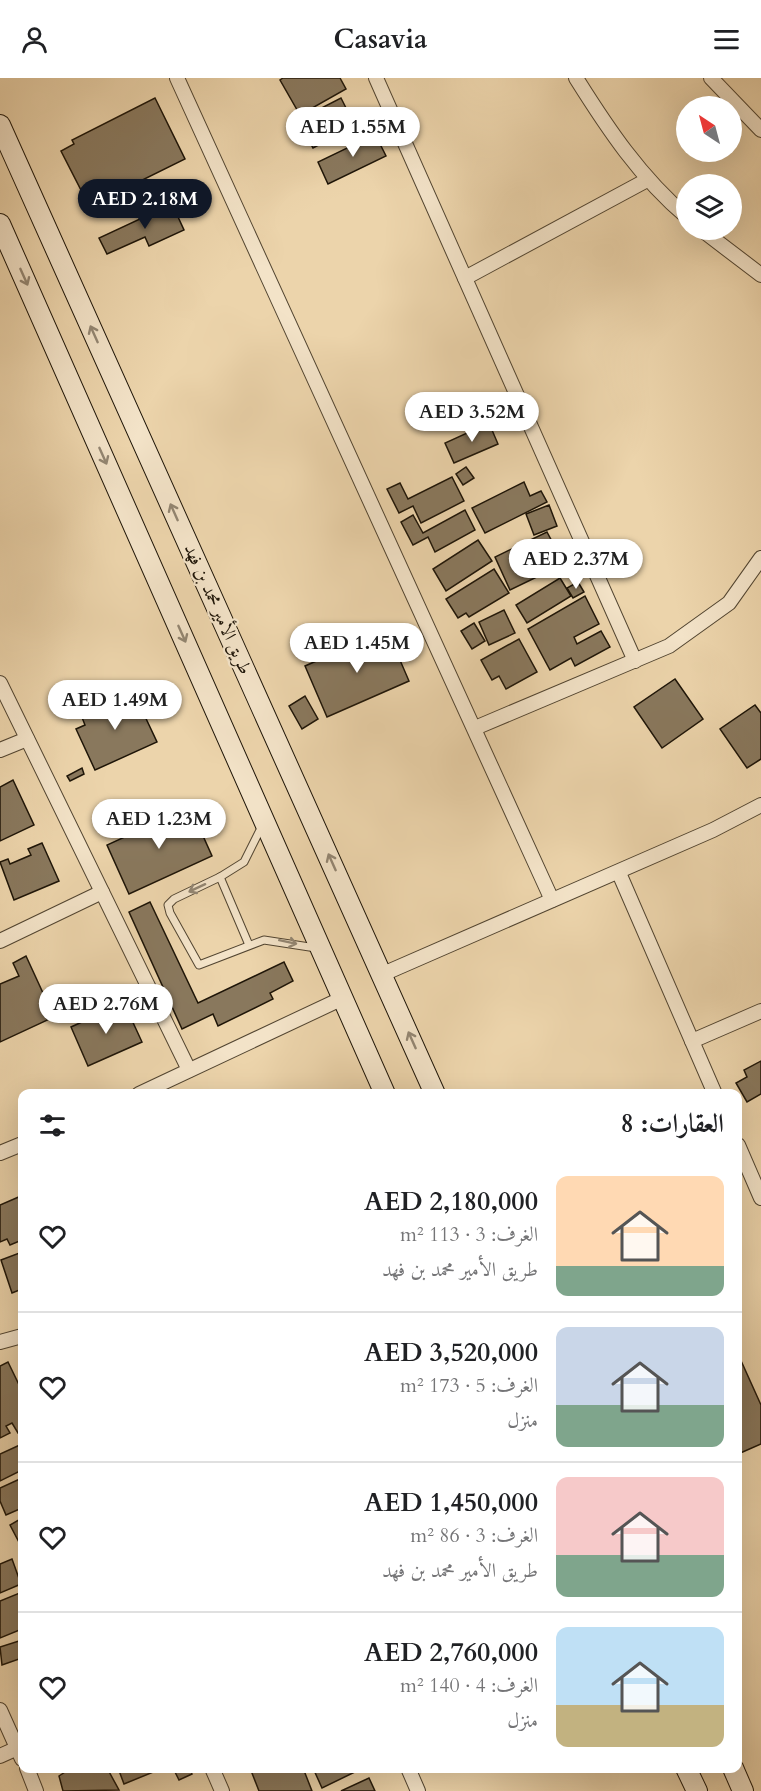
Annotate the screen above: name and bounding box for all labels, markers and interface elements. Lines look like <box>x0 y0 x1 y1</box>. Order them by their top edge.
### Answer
text: Casavia <box>334 21 427 58</box>
icon: person <box>18 23 51 56</box>
icon: menu <box>710 23 743 56</box>
north arrow <box>676 96 742 162</box>
map controls <box>676 96 742 240</box>
pin: AED 1.55M <box>284 107 422 158</box>
text: AED 1.55M <box>300 113 406 140</box>
button: layers <box>676 174 742 240</box>
pin: AED 2.18M <box>76 179 214 230</box>
text: AED 2.18M <box>92 185 198 212</box>
one-way arrow <box>18 268 30 286</box>
one-way arrow <box>88 325 99 343</box>
pin: AED 3.52M <box>403 392 541 443</box>
text: AED 3.52M <box>419 398 525 425</box>
one-way arrow <box>97 446 109 464</box>
one-way arrow <box>168 503 180 521</box>
pin: AED 2.37M <box>507 539 645 590</box>
street label: طريق الأمير محمد بن فهد <box>178 540 258 678</box>
text: AED 2.37M <box>523 545 629 572</box>
pin: AED 1.45M <box>288 623 426 674</box>
one-way arrow <box>177 625 188 643</box>
text: AED 1.45M <box>304 629 410 656</box>
pin: AED 1.49M <box>46 680 184 731</box>
text: AED 1.49M <box>62 686 168 713</box>
pin: AED 1.23M <box>90 799 228 850</box>
text: AED 1.23M <box>106 805 212 832</box>
one-way arrow <box>326 853 338 871</box>
one-way arrow <box>188 883 206 894</box>
one-way arrow <box>277 937 297 948</box>
pin: AED 2.76M <box>37 984 175 1035</box>
text: AED 2.76M <box>53 990 159 1017</box>
one-way arrow <box>406 1031 417 1050</box>
text: العقارات: 8 <box>621 1106 724 1141</box>
icon: filters <box>36 1109 69 1142</box>
text: AED 2,180,000 <box>364 1184 538 1219</box>
icon: home <box>604 1200 676 1272</box>
icon: heart <box>36 1220 69 1253</box>
text: الغرف: 3 · 113 m² <box>400 1221 538 1248</box>
text: طريق الأمير محمد بن فهد <box>382 1256 538 1283</box>
text: AED 3,520,000 <box>364 1335 538 1370</box>
icon: home <box>604 1351 676 1423</box>
icon: heart <box>36 1371 69 1404</box>
text: الغرف: 5 · 173 m² <box>400 1372 538 1399</box>
text: منزل <box>507 1407 538 1434</box>
text: AED 1,450,000 <box>364 1485 538 1520</box>
icon: home <box>604 1501 676 1573</box>
icon: heart <box>36 1521 69 1554</box>
text: الغرف: 3 · 86 m² <box>410 1522 538 1549</box>
text: طريق الأمير محمد بن فهد <box>382 1557 538 1584</box>
text: AED 2,760,000 <box>364 1635 538 1670</box>
icon: home <box>604 1651 676 1723</box>
icon: heart <box>36 1671 69 1704</box>
text: الغرف: 4 · 140 m² <box>400 1672 538 1699</box>
text: منزل <box>507 1707 538 1734</box>

